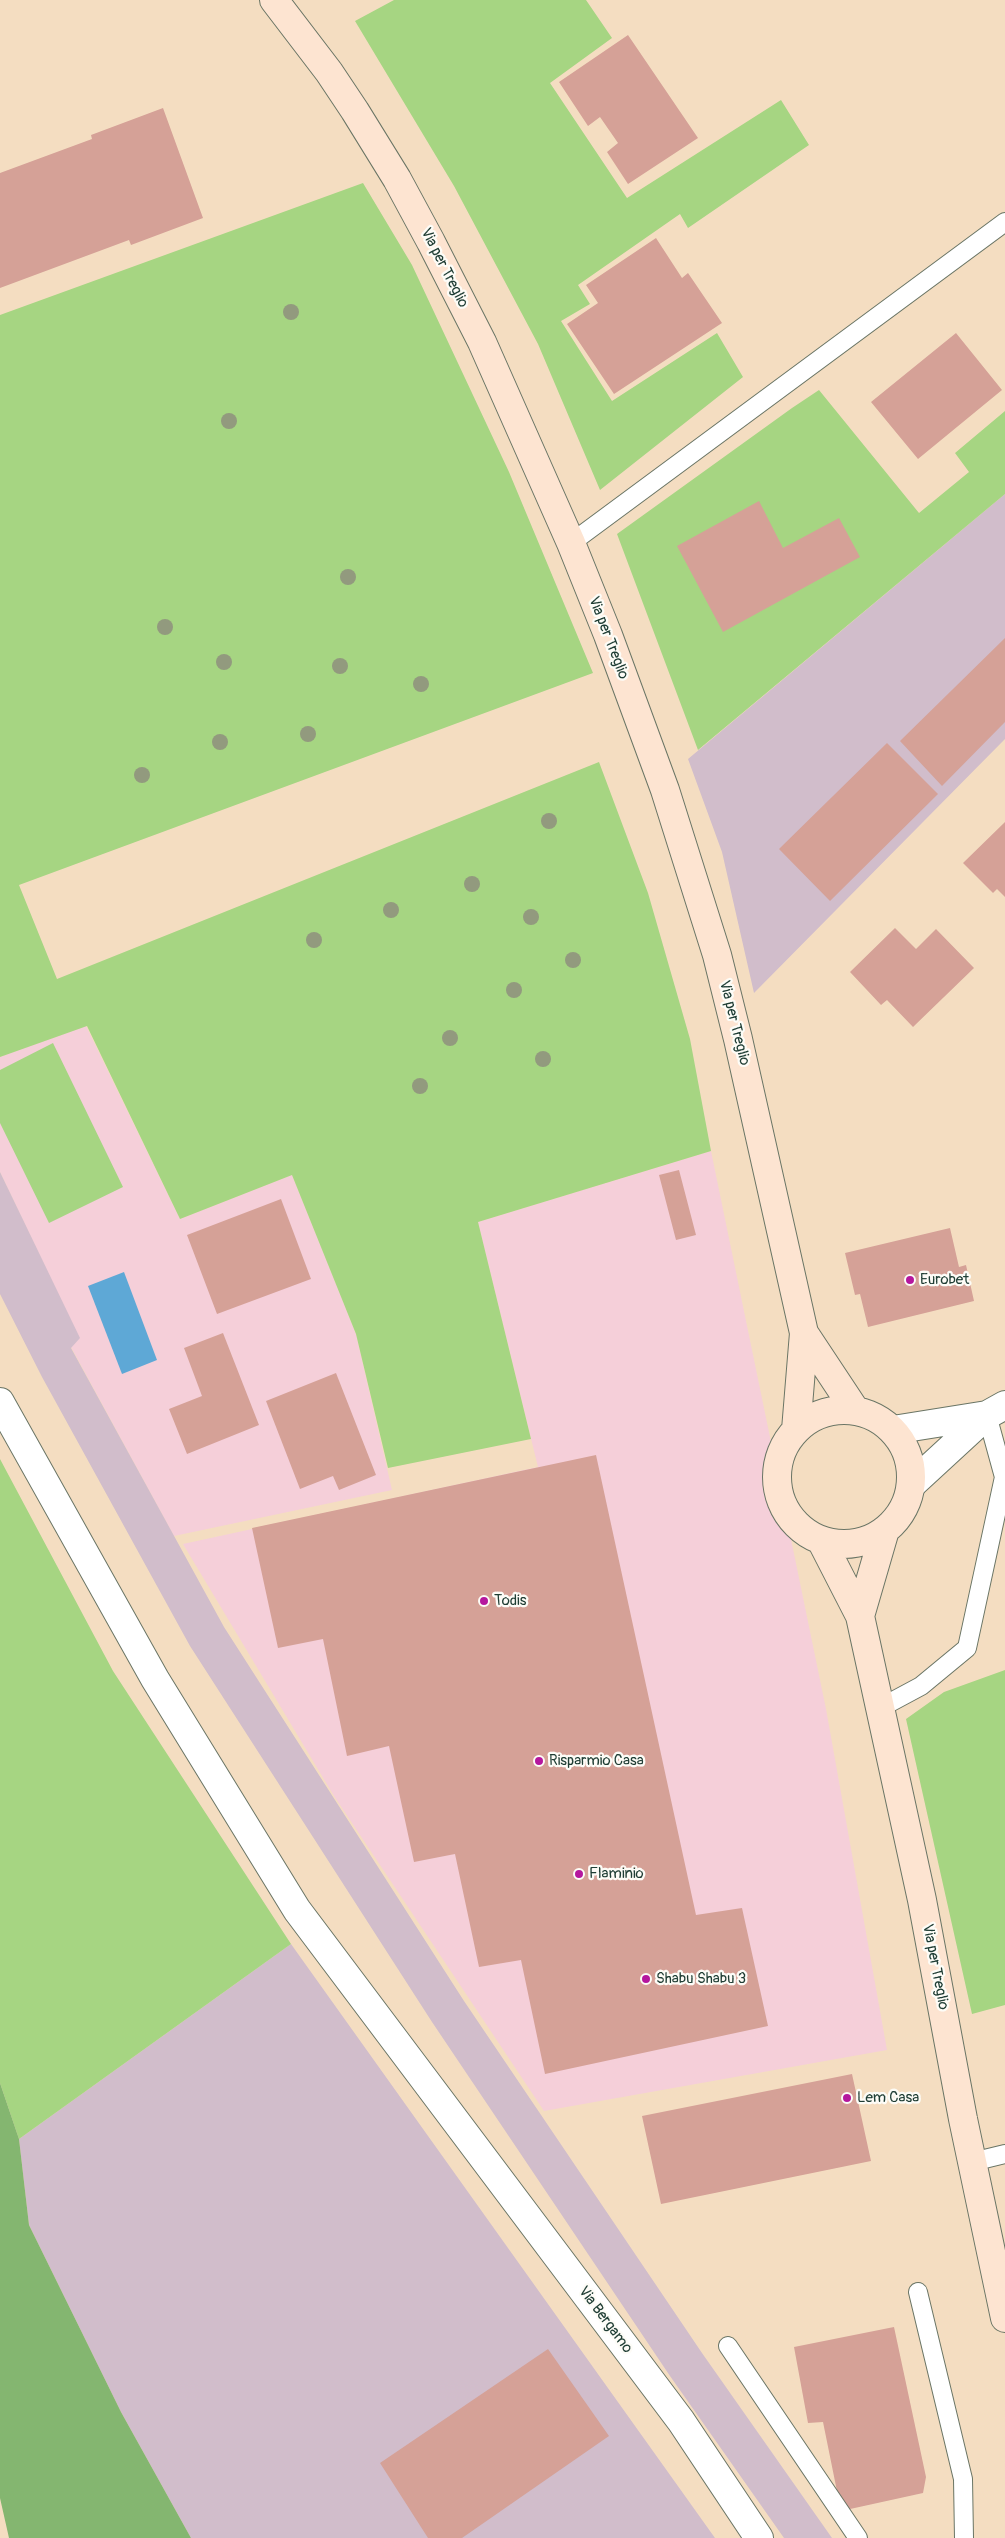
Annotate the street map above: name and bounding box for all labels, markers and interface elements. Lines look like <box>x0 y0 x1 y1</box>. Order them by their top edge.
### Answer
street label: Via per Treglio <box>416 225 472 311</box>
street label: Via per Treglio <box>584 594 632 682</box>
street label: Via per Treglio <box>715 979 753 1067</box>
place label: Eurobet <box>920 1271 969 1289</box>
marker: Eurobet <box>904 1274 916 1286</box>
place label: Todis <box>494 1592 526 1610</box>
marker: Todis <box>478 1595 490 1607</box>
place label: Risparmio Casa <box>549 1752 644 1770</box>
marker: Risparmio Casa <box>533 1755 545 1767</box>
place label: Flaminio <box>589 1865 644 1883</box>
marker: Flaminio <box>573 1868 585 1880</box>
street label: Via per Treglio <box>918 1923 952 2011</box>
place label: Shabu Shabu 3 <box>656 1970 746 1988</box>
marker: Shabu Shabu 3 <box>640 1973 652 1985</box>
place label: Lem Casa <box>857 2089 919 2107</box>
marker: Lem Casa <box>841 2092 853 2104</box>
street label: Via Bergamo <box>574 2283 636 2357</box>

